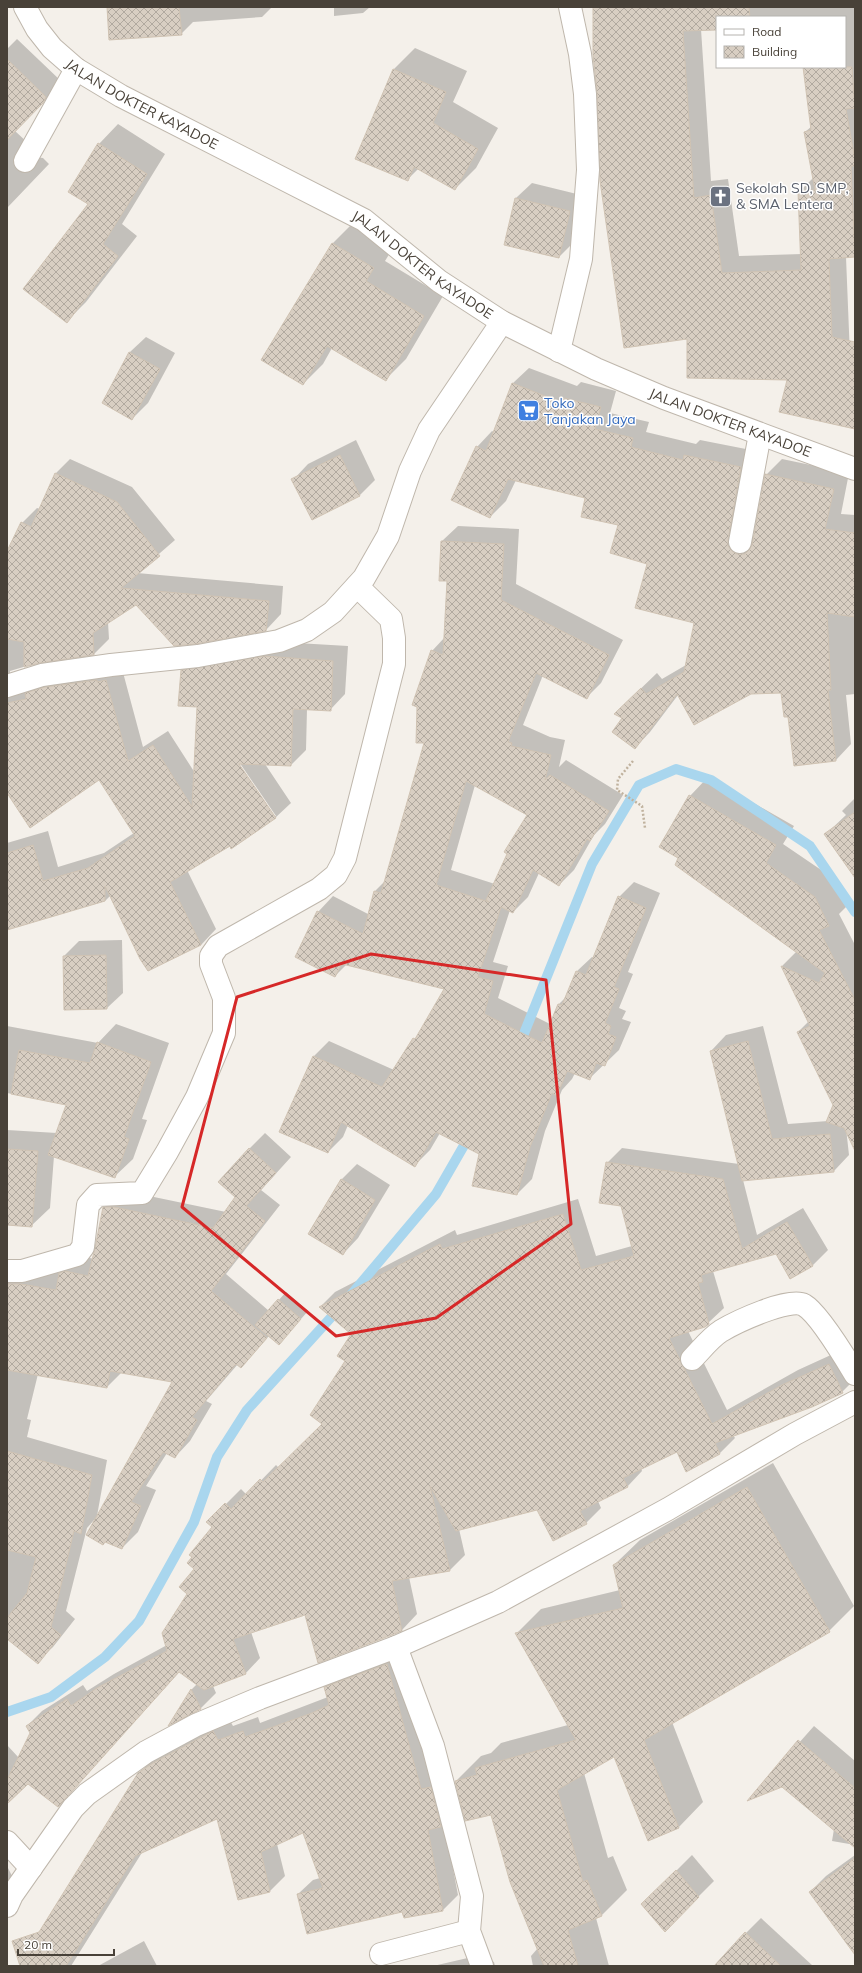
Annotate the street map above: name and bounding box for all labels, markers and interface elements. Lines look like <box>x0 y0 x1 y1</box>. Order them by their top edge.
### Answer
legend <box>716 16 846 68</box>
text: Road <box>752 24 781 39</box>
text: Building <box>752 44 797 59</box>
street label: JALAN DOKTER KAYADOE <box>62 55 222 153</box>
place label: Sekolah SD, SMP, & SMA Lentera <box>736 179 849 213</box>
church icon: Sekolah SD, SMP, & SMA Lentera <box>707 183 733 209</box>
street label: JALAN DOKTER KAYADOE <box>349 206 497 323</box>
street label: JALAN DOKTER KAYADOE <box>646 384 814 461</box>
place label: Toko Tanjakan Jaya <box>544 394 636 428</box>
supermarket icon: Toko Tanjakan Jaya <box>516 398 542 424</box>
scale bar <box>18 1931 114 1957</box>
text: 20 m <box>24 1937 52 1952</box>

